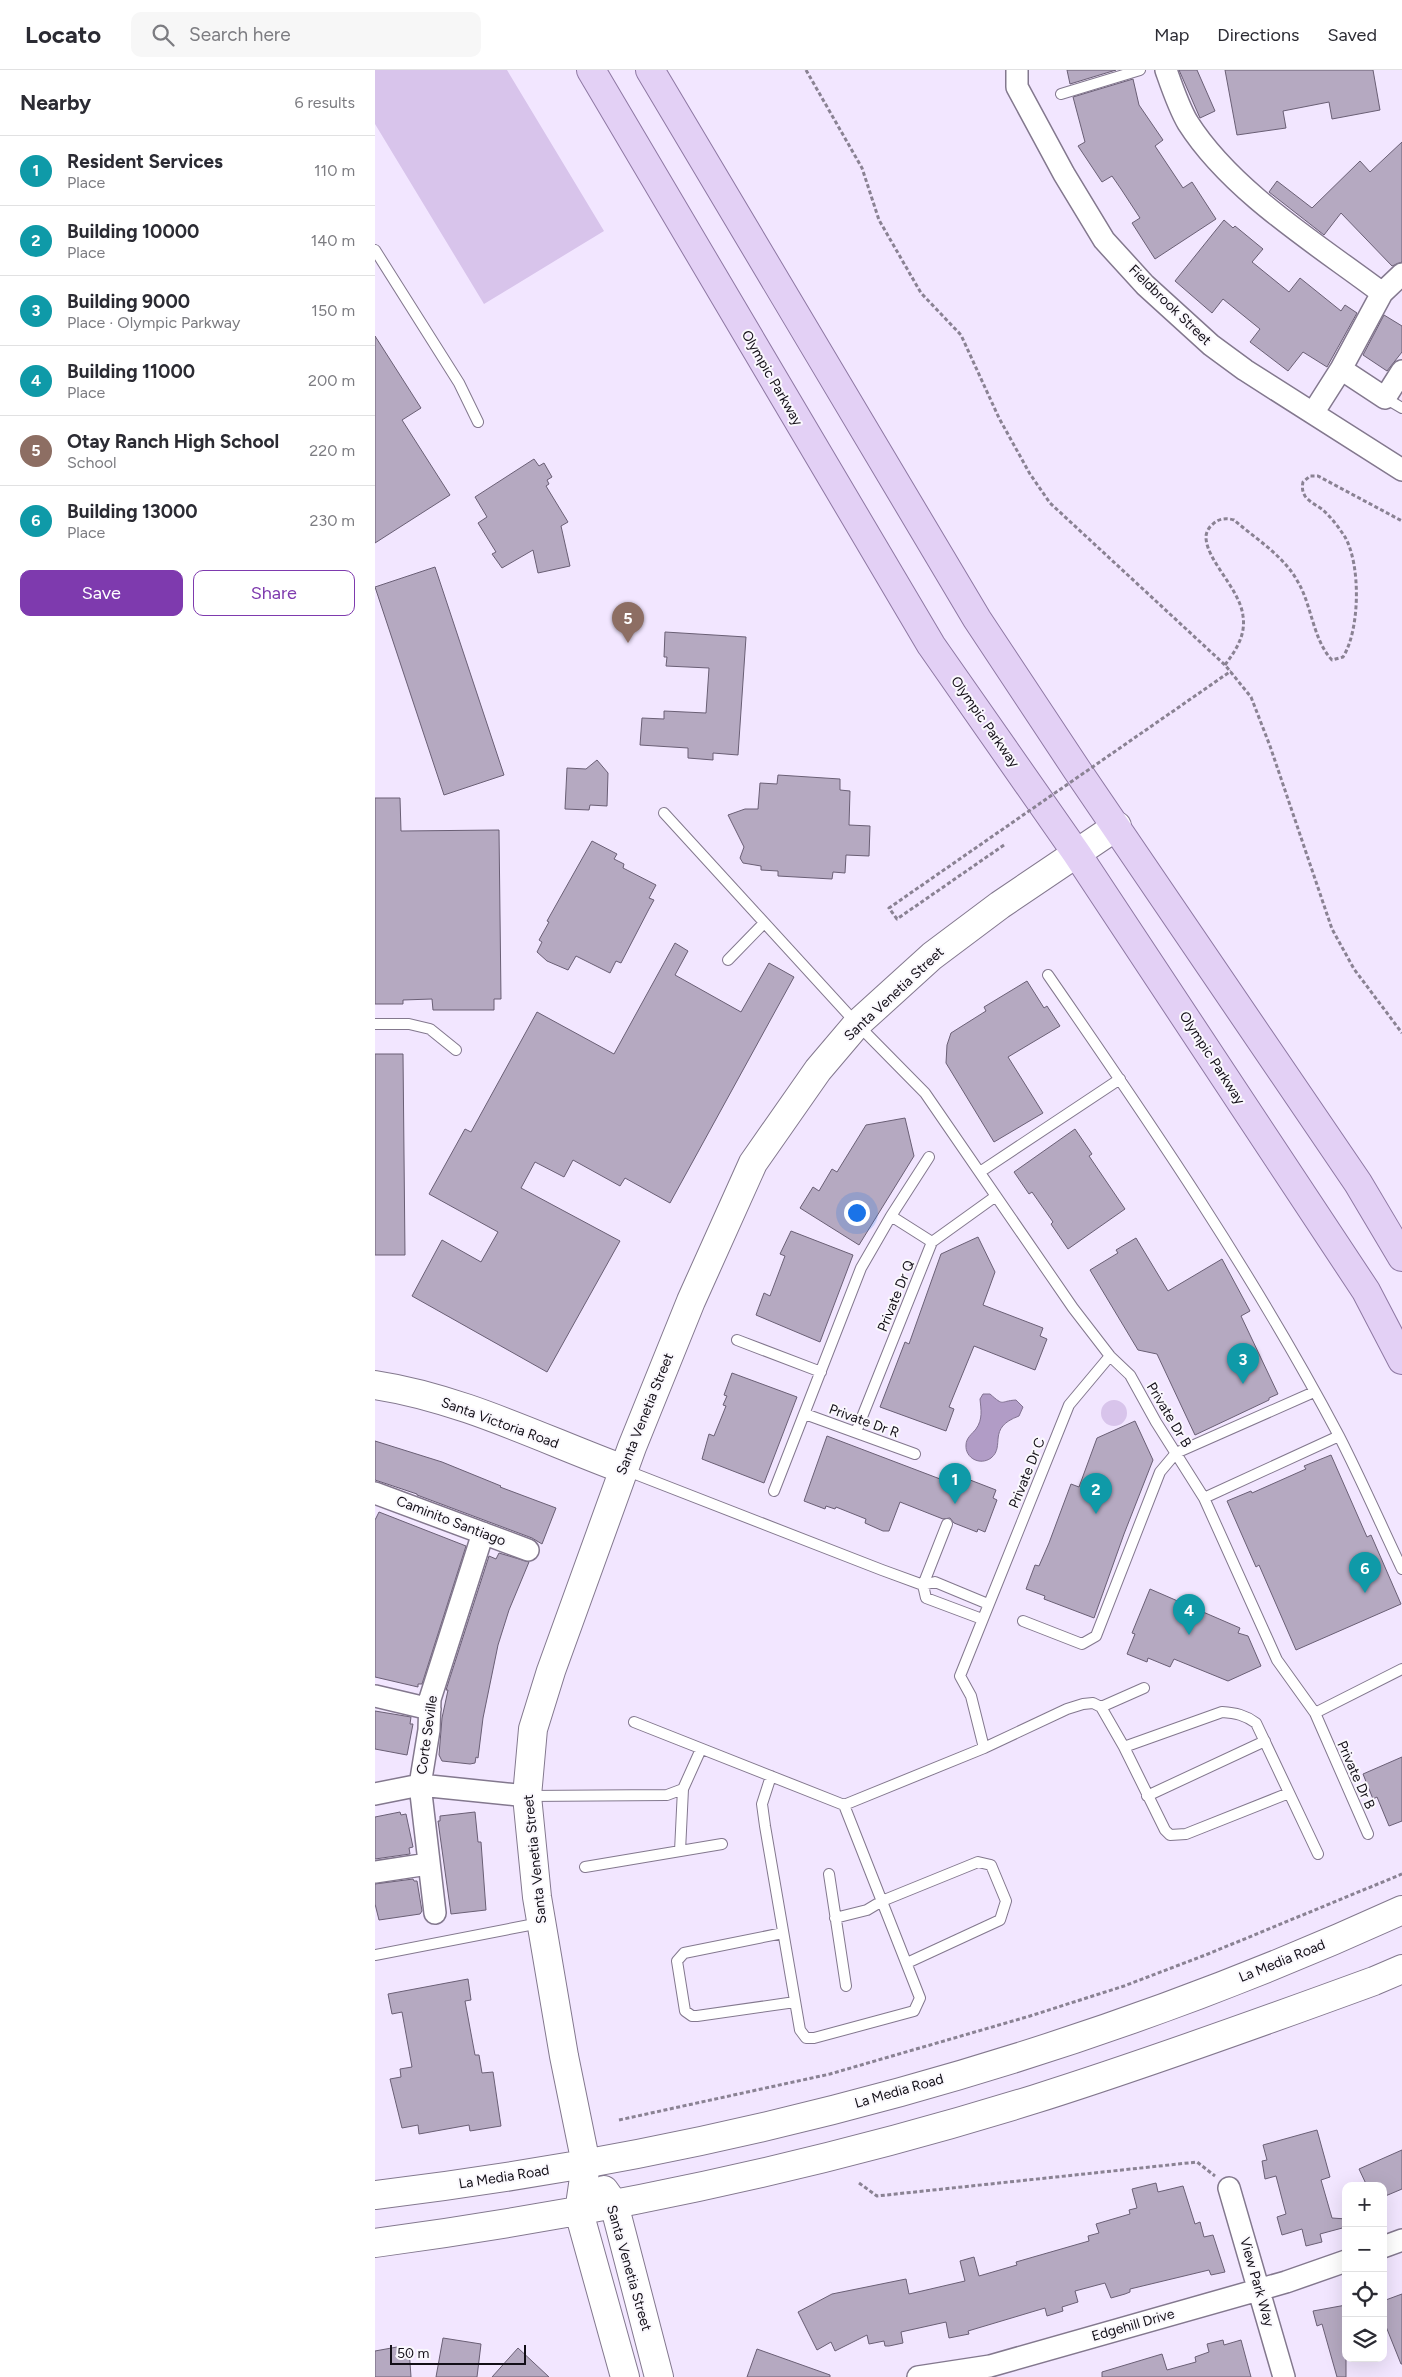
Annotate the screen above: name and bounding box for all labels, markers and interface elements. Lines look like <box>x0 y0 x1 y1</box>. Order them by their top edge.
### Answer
search box <box>131 12 481 57</box>
text: Locato <box>25 20 101 49</box>
icon: search <box>149 21 177 49</box>
text: Search here <box>189 23 291 46</box>
text: Map <box>1154 24 1189 46</box>
text: Directions <box>1217 24 1299 46</box>
text: Saved <box>1327 24 1377 46</box>
text: Nearby <box>20 90 91 115</box>
text: 6 results <box>294 93 355 112</box>
text: Resident Services <box>67 150 223 173</box>
text: 1 <box>33 161 39 180</box>
text: 110 m <box>314 161 355 180</box>
text: Place <box>67 173 105 192</box>
text: Building 10000 <box>67 220 199 243</box>
text: 2 <box>31 231 41 250</box>
text: 140 m <box>311 231 355 250</box>
text: Place <box>67 243 105 262</box>
street label: Fieldbrook Street <box>1125 261 1215 349</box>
text: Building 9000 <box>67 290 190 313</box>
text: 3 <box>32 301 40 320</box>
text: 150 m <box>311 301 355 320</box>
text: Place · Olympic Parkway <box>67 313 240 332</box>
street label: Olympic Parkway <box>738 327 807 429</box>
text: Building 11000 <box>67 360 195 383</box>
text: 4 <box>31 371 41 390</box>
text: 200 m <box>308 371 355 390</box>
text: Place <box>67 383 105 402</box>
text: Otay Ranch High School <box>67 430 279 453</box>
text: 5 <box>31 441 41 460</box>
text: 220 m <box>309 441 355 460</box>
text: School <box>67 453 117 472</box>
text: Building 13000 <box>67 500 198 523</box>
text: 6 <box>31 511 41 530</box>
text: 230 m <box>310 511 355 530</box>
text: Place <box>67 523 105 542</box>
button: Save <box>20 570 183 616</box>
button: Share <box>193 570 355 616</box>
pin: 5 <box>612 602 644 643</box>
street label: Olympic Parkway <box>947 673 1023 771</box>
street label: Santa Venetia Street <box>841 943 947 1045</box>
street label: Olympic Parkway <box>1176 1008 1249 1108</box>
your location <box>844 1200 870 1226</box>
street label: Private Dr Q <box>874 1258 918 1334</box>
pin: 3 <box>1227 1343 1259 1384</box>
street label: Santa Venetia Street <box>613 1351 677 1477</box>
street label: Private Dr B <box>1143 1379 1195 1451</box>
street label: Santa Victoria Road <box>439 1394 561 1452</box>
street label: Private Dr R <box>827 1400 902 1442</box>
street label: Private Dr C <box>1005 1435 1049 1511</box>
pin: 1 <box>939 1463 971 1504</box>
pin: 2 <box>1080 1473 1112 1514</box>
street label: Caminito Santiago <box>394 1492 508 1550</box>
pin: 6 <box>1349 1552 1381 1593</box>
pin: 4 <box>1173 1594 1205 1635</box>
street label: Corte Seville <box>413 1694 441 1776</box>
street label: Private Dr B <box>1333 1738 1379 1812</box>
street label: Santa Venetia Street <box>520 1793 550 1925</box>
street label: La Media Road <box>1236 1936 1328 1986</box>
street label: La Media Road <box>853 2070 945 2112</box>
street label: La Media Road <box>457 2161 551 2193</box>
map controls <box>1342 2182 1387 2362</box>
button: + <box>1342 2182 1387 2227</box>
street label: Santa Venetia Street <box>603 2203 655 2333</box>
button: − <box>1342 2227 1387 2272</box>
street label: View Park Way <box>1236 2235 1278 2329</box>
button: locate <box>1342 2272 1387 2317</box>
street label: Edgehill Drive <box>1090 2305 1177 2345</box>
button: layers <box>1342 2317 1387 2362</box>
scale bar <box>390 2342 526 2365</box>
text: 50 m <box>397 2345 429 2362</box>

